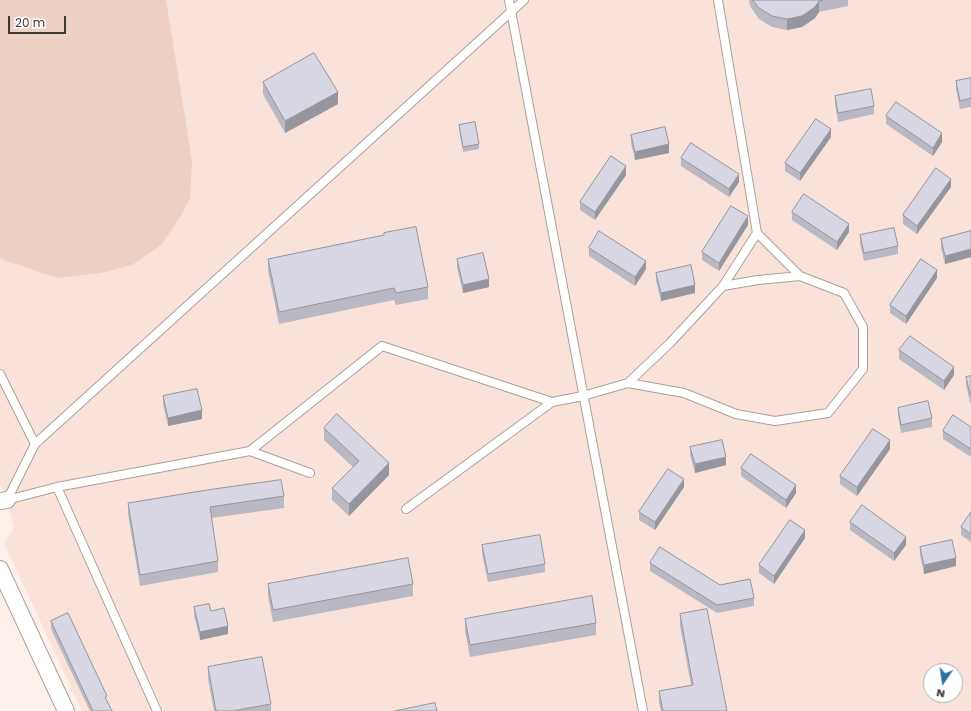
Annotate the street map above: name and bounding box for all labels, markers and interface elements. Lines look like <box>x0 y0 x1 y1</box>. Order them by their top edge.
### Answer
scale bar <box>10 8 68 34</box>
text: 20 m <box>15 14 45 31</box>
north arrow <box>923 663 963 703</box>
text: N <box>935 685 946 702</box>

